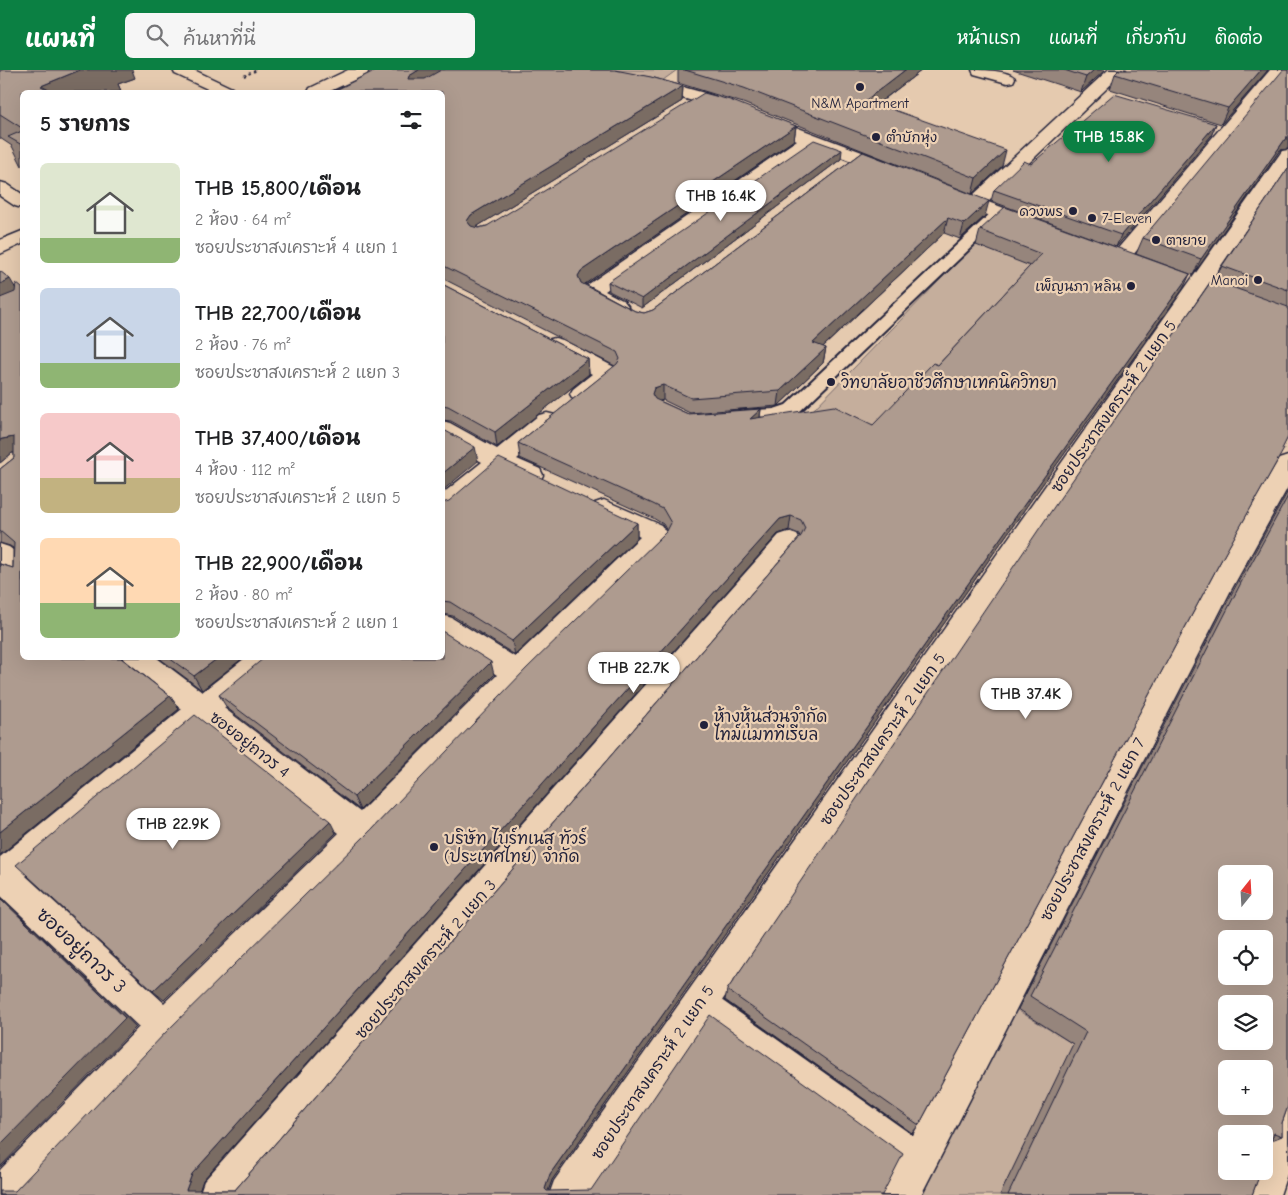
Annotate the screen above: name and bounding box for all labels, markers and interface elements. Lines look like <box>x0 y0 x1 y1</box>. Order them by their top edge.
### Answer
search box <box>125 13 475 58</box>
icon: search <box>143 21 171 49</box>
text: แผนที่ <box>25 25 95 53</box>
text: ค้นหาที่นี่ <box>183 28 256 50</box>
text: หน้าแรก <box>957 28 1021 49</box>
text: แผนที่ <box>1049 28 1097 49</box>
text: เกี่ยวกับ <box>1125 28 1187 49</box>
text: ติดต่อ <box>1215 28 1263 49</box>
marker: N&M Apartment <box>854 81 866 93</box>
place label: N&M Apartment <box>811 95 910 112</box>
icon: filters <box>397 106 425 134</box>
text: 5 รายการ <box>40 112 130 136</box>
pin: THB 15.8K <box>1052 121 1166 163</box>
text: THB 15.8K <box>1074 128 1144 146</box>
place label: ตำบักหุ่ง <box>886 129 937 147</box>
marker: ตำบักหุ่ง <box>870 131 882 143</box>
text: THB 15,800/เดือน <box>195 176 361 200</box>
pin: THB 16.4K <box>664 180 778 222</box>
icon: home <box>80 183 140 243</box>
text: THB 16.4K <box>686 187 756 205</box>
place label: ดวงพร <box>1019 203 1063 220</box>
marker: ดวงพร <box>1067 205 1079 217</box>
place label: 7-Eleven <box>1102 210 1152 227</box>
text: 2 ห้อง · 64 m² <box>195 211 291 229</box>
marker: 7-Eleven <box>1086 212 1098 224</box>
place label: ตายาย <box>1166 232 1207 249</box>
marker: ตายาย <box>1150 234 1162 246</box>
text: ซอยประชาสงเคราะห์ 4 แยก 1 <box>195 239 398 257</box>
place label: Manoi <box>1211 272 1248 289</box>
marker: Manoi <box>1252 274 1264 286</box>
place label: เพ็ญนภา หลิน <box>1035 277 1122 295</box>
marker: เพ็ญนภา หลิน <box>1125 280 1137 292</box>
text: THB 22,700/เดือน <box>195 301 361 325</box>
icon: home <box>80 308 140 368</box>
street label: ซอยประชาสงเคราะห์ 2 แยก 5 <box>1045 315 1180 496</box>
text: 2 ห้อง · 76 m² <box>195 336 291 354</box>
text: ซอยประชาสงเคราะห์ 2 แยก 3 <box>195 364 400 382</box>
place label: วิทยาลัยอาชีวศึกษาเทคนิควิทยา <box>841 372 1057 392</box>
marker: วิทยาลัยอาชีวศึกษาเทคนิควิทยา <box>825 376 837 388</box>
text: THB 37,400/เดือน <box>195 426 360 450</box>
icon: home <box>80 433 140 493</box>
text: 4 ห้อง · 112 m² <box>195 461 295 479</box>
text: ซอยประชาสงเคราะห์ 2 แยก 5 <box>195 489 401 507</box>
text: THB 22,900/เดือน <box>195 551 363 575</box>
icon: home <box>80 558 140 618</box>
text: 2 ห้อง · 80 m² <box>195 586 292 604</box>
text: ซอยประชาสงเคราะห์ 2 แยก 1 <box>195 614 398 632</box>
street label: ซอยประชาสงเคราะห์ 2 แยก 5 <box>814 648 949 829</box>
pin: THB 22.7K <box>577 652 691 694</box>
text: THB 22.7K <box>599 659 669 677</box>
pin: THB 37.4K <box>969 678 1083 720</box>
text: THB 37.4K <box>991 685 1061 703</box>
place label: ห้างหุ้นส่วนจำกัด ไทม์แมททีเรียล <box>713 705 827 744</box>
street label: ซอยอยู่ถาวร 4 <box>204 706 295 784</box>
marker: ห้างหุ้นส่วนจำกัด ไทม์แมททีเรียล <box>698 719 710 731</box>
street label: ซอยประชาสงเคราะห์ 2 แยก 7 <box>1034 733 1149 924</box>
pin: THB 22.9K <box>116 808 230 850</box>
text: THB 22.9K <box>137 815 209 833</box>
place label: บริษัท ไบร์ทเนส ทัวร์ (ประเทศไทย) จำกัด <box>444 827 587 866</box>
marker: บริษัท ไบร์ทเนส ทัวร์ (ประเทศไทย) จำกัด <box>428 841 440 853</box>
north arrow <box>1218 865 1272 920</box>
map controls <box>1218 865 1273 1180</box>
street label: ซอยประชาสงเคราะห์ 2 แยก 3 <box>349 874 500 1043</box>
street label: ซอยอยู่ถาวร 3 <box>30 903 131 1000</box>
button: locate <box>1218 930 1273 985</box>
street label: ซอยประชาสงเคราะห์ 2 แยก 5 <box>585 981 718 1163</box>
button: layers <box>1218 995 1273 1050</box>
button: + <box>1218 1060 1273 1115</box>
button: − <box>1218 1125 1273 1180</box>

